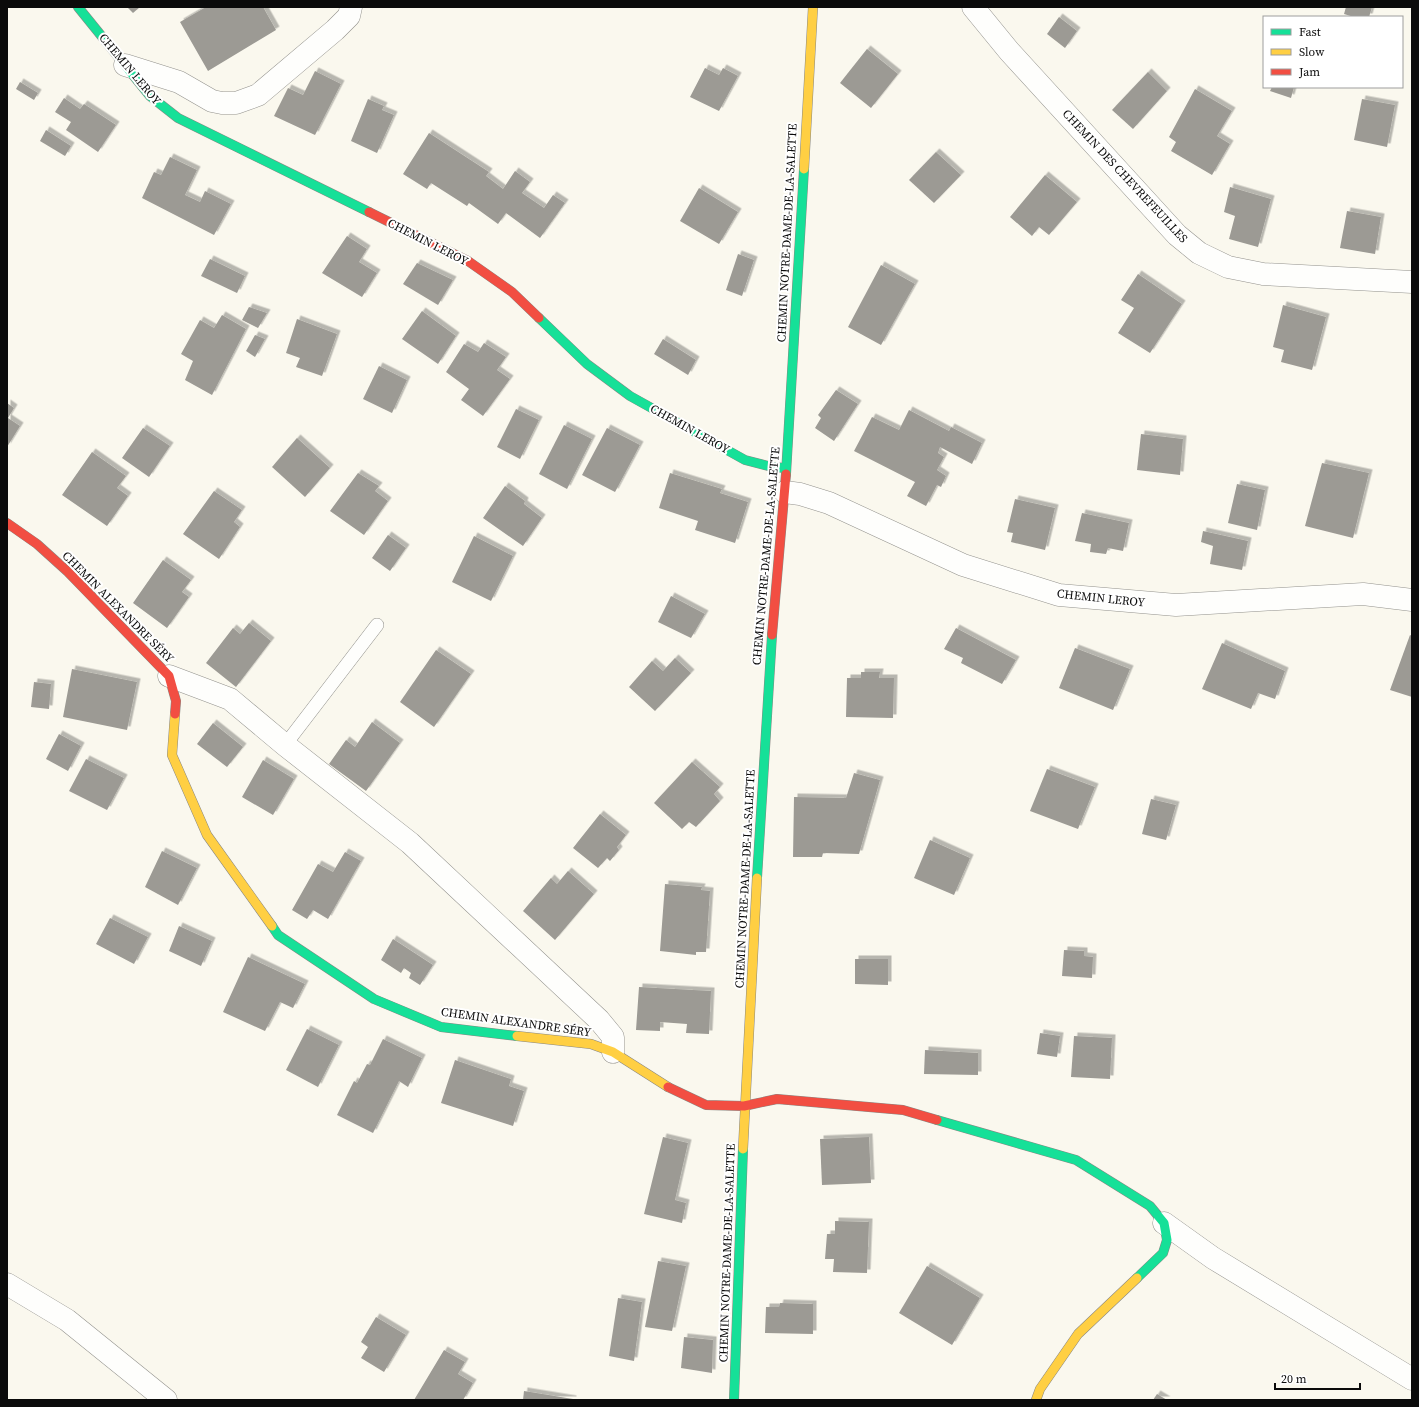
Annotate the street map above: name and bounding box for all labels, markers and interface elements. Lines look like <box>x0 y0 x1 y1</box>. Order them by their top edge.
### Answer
legend <box>1263 16 1403 88</box>
text: Fast <box>1299 24 1321 40</box>
street label: CHEMIN LEROY <box>95 30 165 108</box>
text: Slow <box>1299 44 1325 60</box>
text: Jam <box>1298 64 1320 80</box>
street label: CHEMIN DES CHEVREFEUILLES <box>1059 106 1191 246</box>
street label: CHEMIN NOTRE-DAME-DE-LA-SALETTE <box>773 123 801 343</box>
street label: CHEMIN LEROY <box>385 215 471 269</box>
street label: CHEMIN LEROY <box>647 401 733 458</box>
street label: CHEMIN NOTRE-DAME-DE-LA-SALETTE <box>748 446 784 666</box>
street label: CHEMIN ALEXANDRE SÉRY <box>59 548 178 667</box>
street label: CHEMIN LEROY <box>1056 585 1146 611</box>
street label: CHEMIN NOTRE-DAME-DE-LA-SALETTE <box>731 769 759 989</box>
street label: CHEMIN ALEXANDRE SÉRY <box>440 1004 593 1041</box>
street label: CHEMIN NOTRE-DAME-DE-LA-SALETTE <box>715 1143 739 1363</box>
scale bar <box>1275 1365 1360 1391</box>
text: 20 m <box>1281 1371 1307 1387</box>

